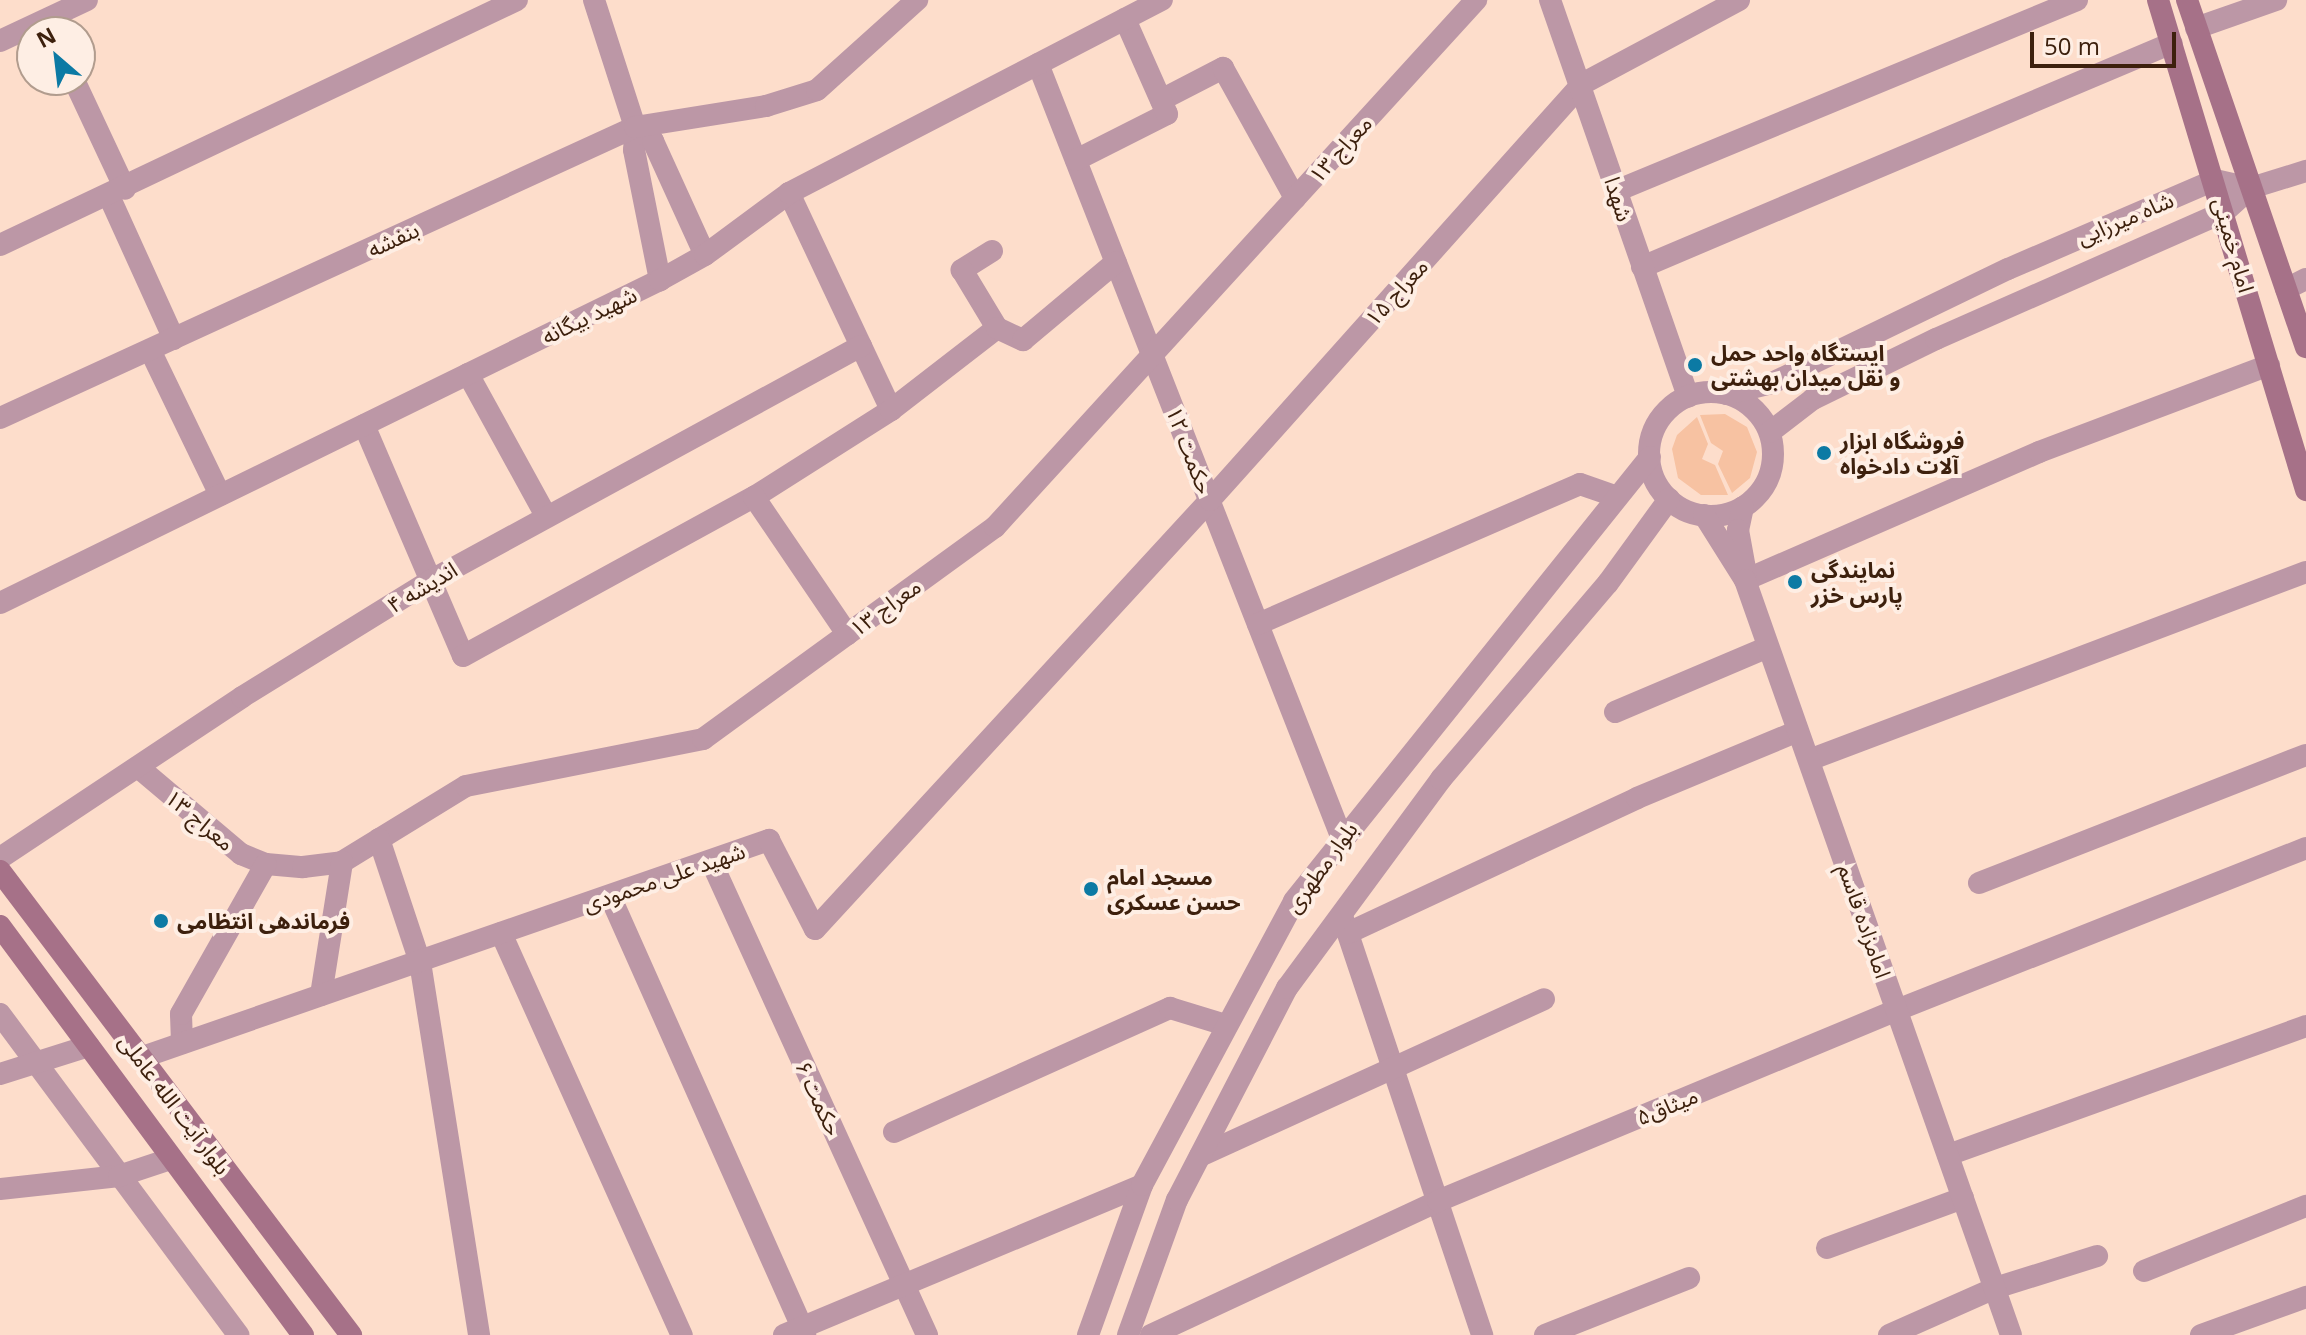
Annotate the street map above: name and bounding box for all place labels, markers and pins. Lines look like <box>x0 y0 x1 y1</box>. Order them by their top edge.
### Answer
place label: ایستگاه واحد حمل و نقل میدان بهشتی <box>1711 339 1900 390</box>
marker: ایستگاه واحد حمل و نقل میدان بهشتی <box>1686 356 1704 374</box>
place label: فروشگاه ابزار آلات دادخواه <box>1840 427 1964 478</box>
marker: فروشگاه ابزار آلات دادخواه <box>1815 444 1833 462</box>
place label: نمایندگی پارس خزر <box>1811 556 1903 608</box>
marker: نمایندگی پارس خزر <box>1786 573 1804 591</box>
place label: مسجد امام حسن عسکری <box>1107 863 1240 914</box>
marker: مسجد امام حسن عسکری <box>1082 880 1100 898</box>
place label: فرماندهی انتظامی <box>177 908 350 934</box>
marker: فرماندهی انتظامی <box>152 912 170 930</box>

